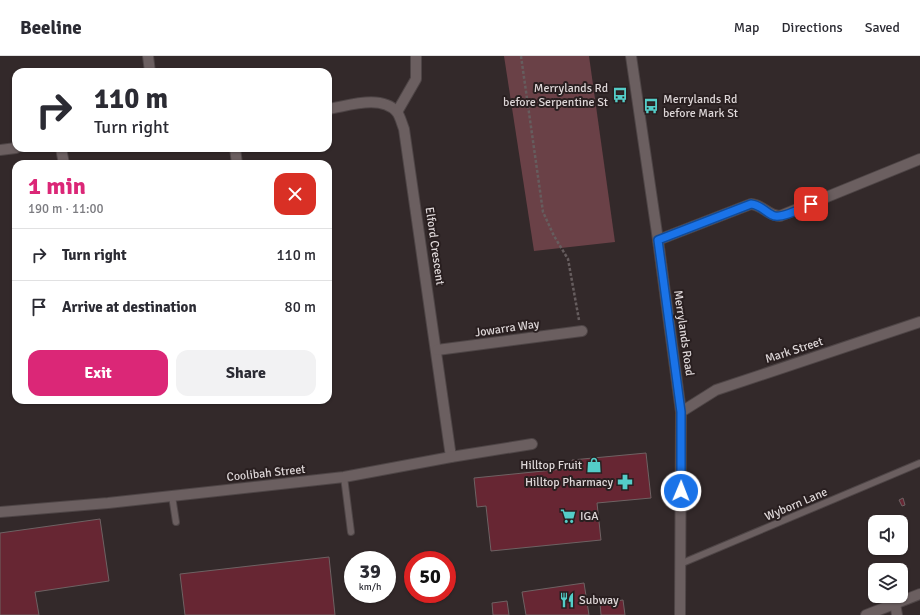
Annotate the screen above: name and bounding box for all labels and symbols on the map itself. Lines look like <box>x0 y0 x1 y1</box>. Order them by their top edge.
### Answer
place label: Merrylands Rd before Serpentine St <box>503 81 608 110</box>
bus stop icon: Merrylands Rd before Serpentine St <box>611 86 629 104</box>
place label: Merrylands Rd before Mark St <box>663 92 738 121</box>
bus stop icon: Merrylands Rd before Mark St <box>642 97 660 115</box>
pin <box>794 187 828 221</box>
street label: Elford Crescent <box>422 206 447 286</box>
street label: Merrylands Road <box>670 289 697 377</box>
street label: Jowarra Way <box>474 316 541 340</box>
street label: Mark Street <box>763 334 825 367</box>
shop icon: Hilltop Fruit <box>585 456 603 474</box>
place label: Hilltop Fruit <box>520 458 582 473</box>
street label: Coolibah Street <box>226 462 306 485</box>
position arrow <box>660 470 702 512</box>
pharmacy icon: Hilltop Pharmacy <box>616 473 634 491</box>
place label: Hilltop Pharmacy <box>525 475 613 490</box>
street label: Wyborn Lane <box>763 485 830 524</box>
supermarket icon: IGA <box>559 507 577 525</box>
place label: IGA <box>580 509 599 524</box>
speed limit sign: 50 <box>404 551 456 603</box>
restaurant icon: Subway <box>558 591 576 609</box>
place label: Subway <box>579 593 619 608</box>

